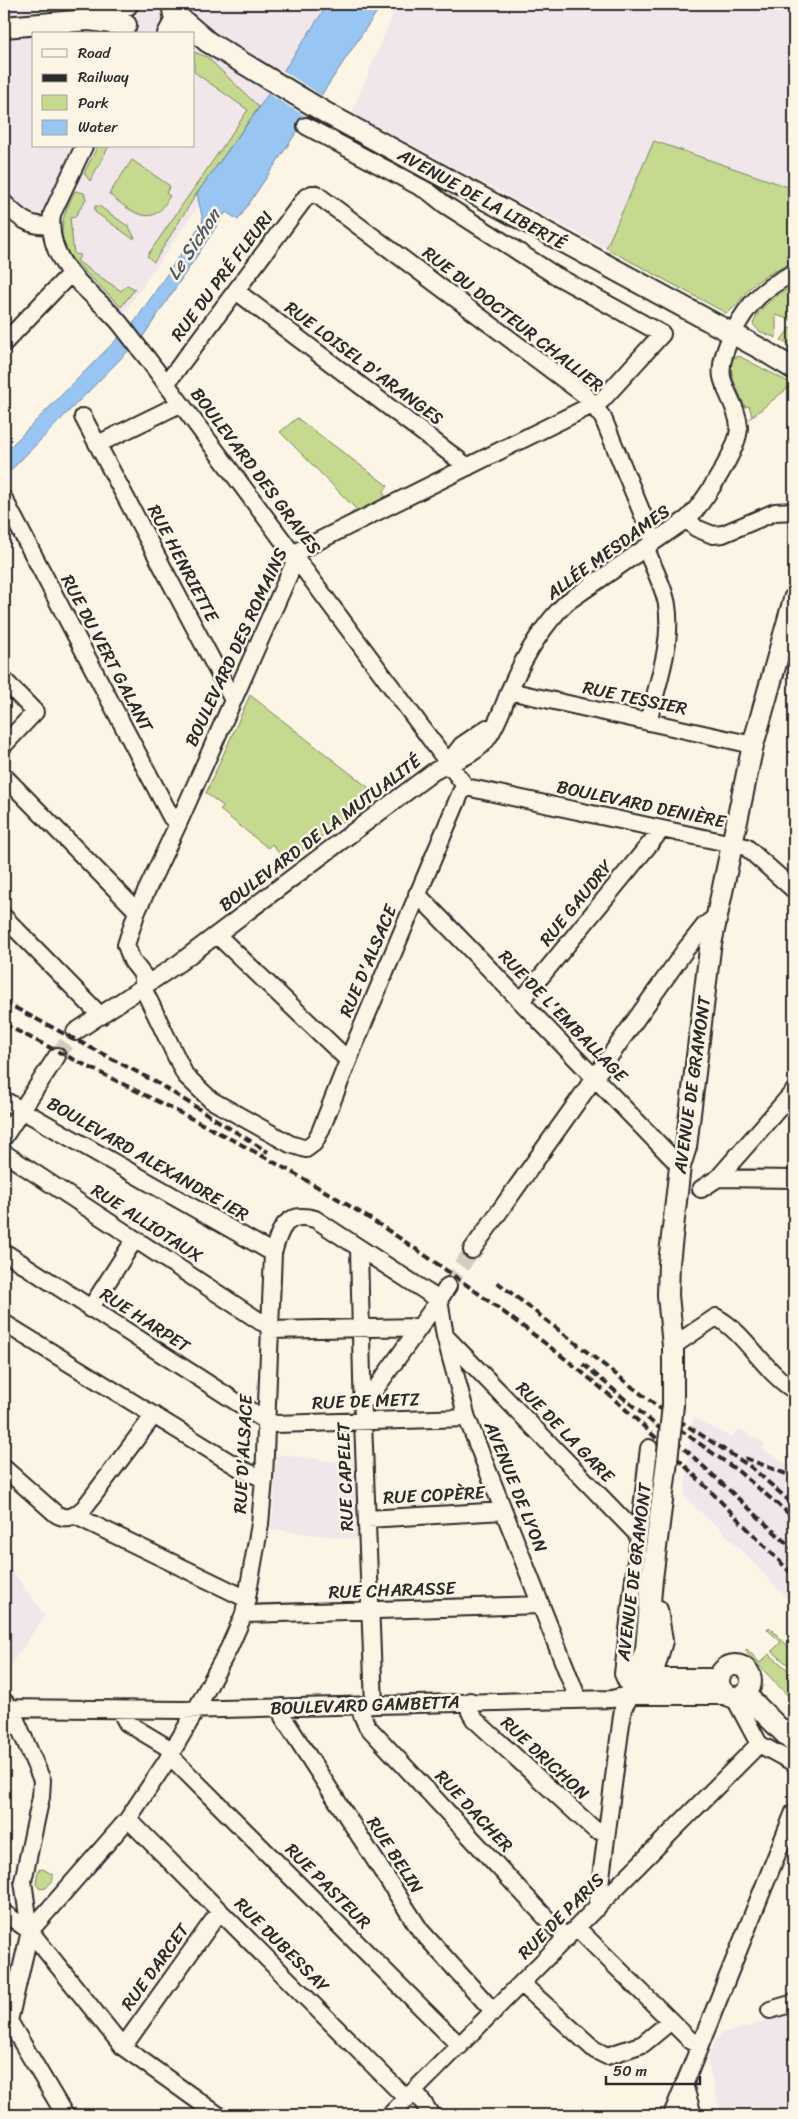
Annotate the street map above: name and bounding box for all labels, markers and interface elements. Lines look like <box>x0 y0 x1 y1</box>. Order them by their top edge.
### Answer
legend <box>32 32 195 148</box>
text: Road <box>78 40 111 66</box>
text: Railway <box>78 64 129 90</box>
text: Park <box>78 90 109 116</box>
text: Water <box>78 114 118 140</box>
street label: AVENUE DE LA LIBERTÉ <box>391 139 573 259</box>
water label: Le Sichon <box>157 200 231 287</box>
street label: RUE DU PRÉ FLEURI <box>162 203 282 348</box>
street label: RUE DU DOCTEUR CHALLIER <box>415 238 611 400</box>
street label: RUE LOISEL D'ARANGES <box>278 292 451 434</box>
street label: BOULEVARD DES GRAVES <box>182 380 330 562</box>
street label: ALLÉE MESDAMES <box>538 496 677 609</box>
street label: RUE HENRIETTE <box>138 498 228 629</box>
street label: BOULEVARD DES ROMAINS <box>176 542 296 752</box>
street label: RUE DU VERT GALANT <box>52 568 163 739</box>
street label: RUE TESSIER <box>580 671 690 725</box>
street label: BOULEVARD DE LA MUTUALITÉ <box>212 745 429 920</box>
street label: BOULEVARD DENIÈRE <box>554 771 729 838</box>
street label: RUE GAUDRY <box>531 852 622 953</box>
street label: RUE D'ALSACE <box>330 899 406 1022</box>
street label: RUE DE L'EMBALLAGE <box>491 942 636 1091</box>
street label: AVENUE DE GRAMONT <box>664 993 720 1177</box>
street label: BOULEVARD ALEXANDRE IER <box>41 1088 255 1230</box>
street label: RUE ALLIOTAUX <box>85 1175 209 1271</box>
street label: RUE HARPET <box>93 1279 198 1362</box>
street label: RUE DE LA GARE <box>508 1374 623 1491</box>
street label: RUE DE METZ <box>312 1383 421 1419</box>
street label: RUE D'ALSACE <box>224 1393 262 1514</box>
street label: AVENUE DE LYON <box>475 1416 557 1558</box>
street label: RUE CAPELET <box>327 1421 363 1532</box>
street label: RUE COPÈRE <box>382 1476 487 1514</box>
street label: AVENUE DE GRAMONT <box>607 1480 661 1664</box>
street label: RUE CHARASSE <box>328 1572 457 1608</box>
street label: BOULEVARD GAMBETTA <box>270 1686 460 1724</box>
street label: RUE DRICHON <box>493 1708 597 1808</box>
street label: RUE DACHER <box>427 1762 521 1860</box>
street label: RUE BELIN <box>358 1810 432 1901</box>
street label: RUE PASTEUR <box>277 1835 379 1937</box>
street label: RUE DE PARIS <box>510 1865 612 1967</box>
street label: RUE DUBESSAY <box>226 1889 338 2001</box>
street label: RUE DARCET <box>112 1915 199 2017</box>
scale bar <box>606 2054 699 2086</box>
text: 50 m <box>613 2058 648 2084</box>

